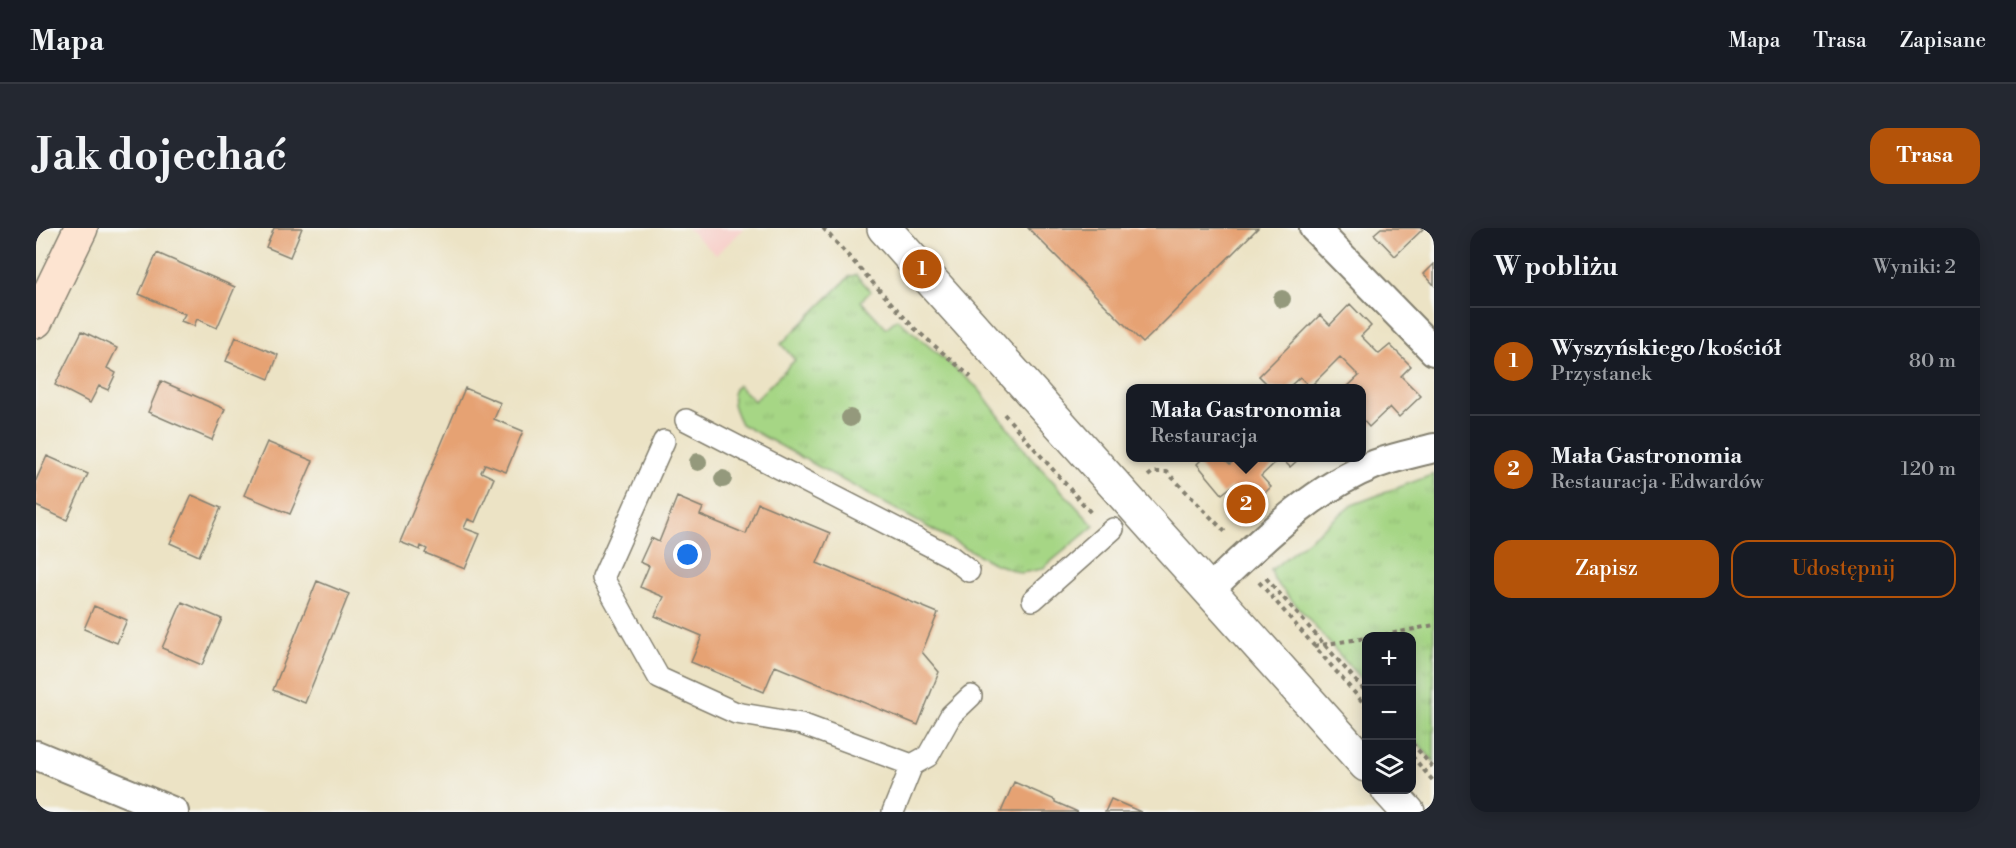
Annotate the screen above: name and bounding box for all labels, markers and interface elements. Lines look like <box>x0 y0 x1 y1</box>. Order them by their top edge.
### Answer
text: Mapa <box>30 24 104 59</box>
text: Mapa <box>1728 28 1780 54</box>
text: Trasa <box>1813 28 1867 54</box>
text: Zapisane <box>1900 28 1986 54</box>
button: Trasa <box>1870 128 1980 184</box>
text: Jak dojechać <box>36 130 287 183</box>
pin: 1 <box>902 246 942 291</box>
text: W pobliżu <box>1494 251 1618 283</box>
text: Wyniki: 2 <box>1873 255 1956 280</box>
text: Wyszyńskiego / kościół <box>1551 335 1781 362</box>
text: 1 <box>1509 349 1518 374</box>
text: 80 m <box>1909 349 1956 374</box>
text: Przystanek <box>1551 362 1652 387</box>
popup <box>1126 384 1366 462</box>
text: Mała Gastronomia <box>1150 397 1342 424</box>
text: Restauracja <box>1150 424 1258 449</box>
text: Mała Gastronomia <box>1551 443 1742 470</box>
text: 2 <box>1507 457 1520 482</box>
text: 120 m <box>1901 457 1956 482</box>
text: Restauracja · Edwardów <box>1551 470 1764 495</box>
pin: 2 <box>1226 482 1266 526</box>
your location <box>673 540 702 569</box>
button: Zapisz <box>1494 540 1719 598</box>
button: Udostępnij <box>1731 540 1956 598</box>
map controls <box>1362 632 1416 794</box>
button: + <box>1362 632 1416 686</box>
button: − <box>1362 686 1416 740</box>
button: layers <box>1362 740 1416 794</box>

